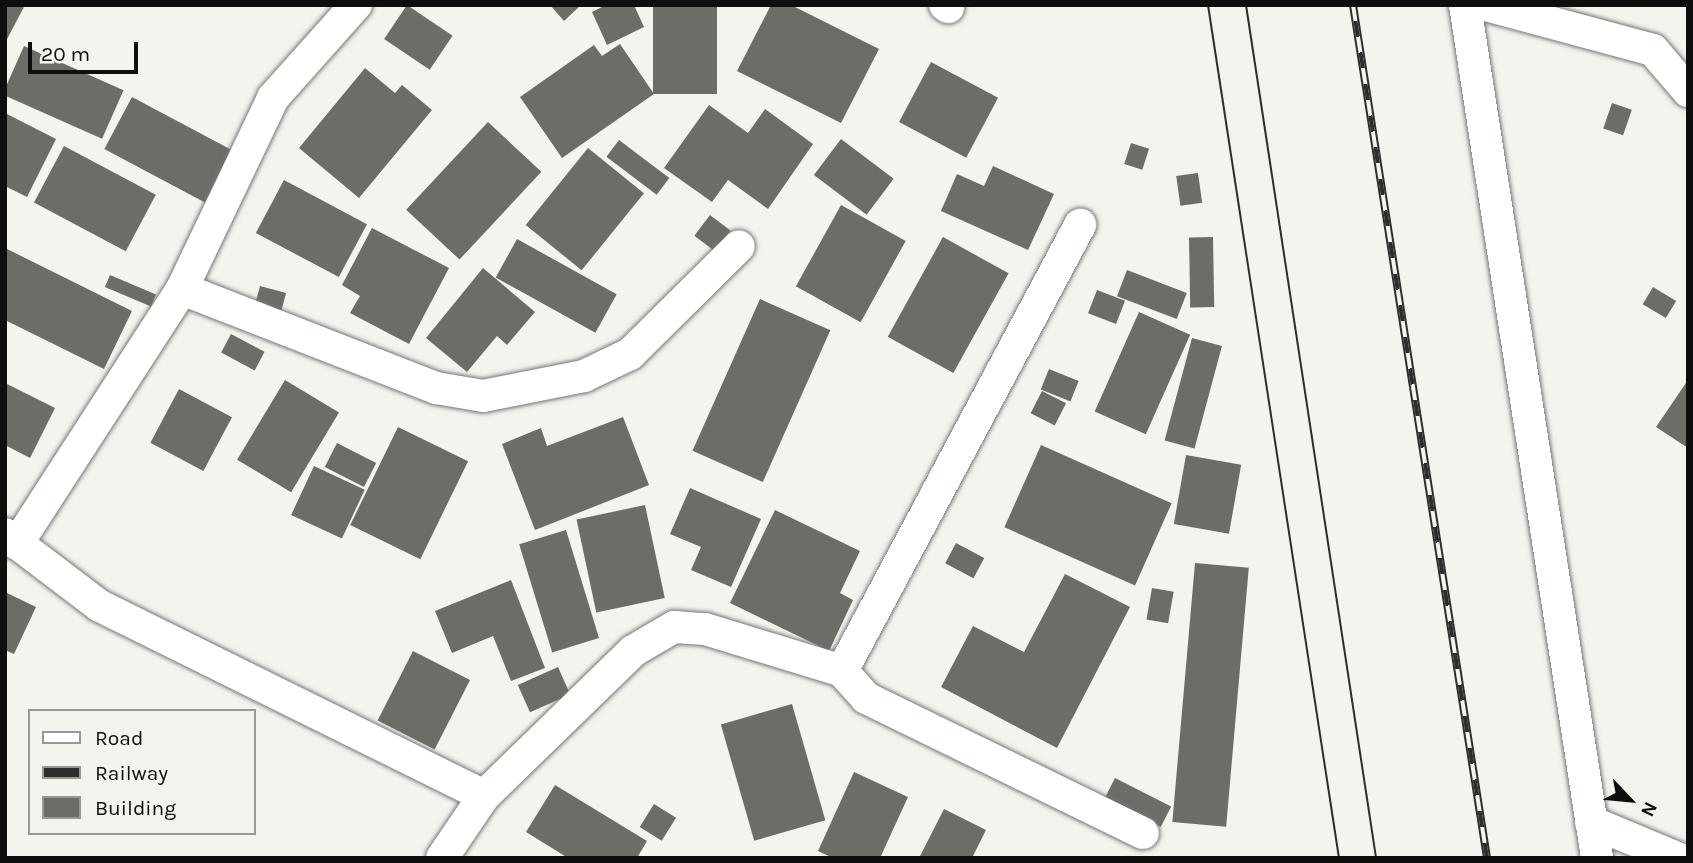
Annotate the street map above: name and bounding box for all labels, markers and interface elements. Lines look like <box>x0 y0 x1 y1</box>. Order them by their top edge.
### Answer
scale bar <box>32 28 142 72</box>
text: 20 m <box>41 42 90 66</box>
legend <box>28 709 256 835</box>
text: Road <box>95 726 143 750</box>
text: Railway <box>95 761 168 785</box>
north arrow <box>1595 765 1665 835</box>
text: Building <box>95 796 176 820</box>
text: N <box>1636 798 1662 820</box>

